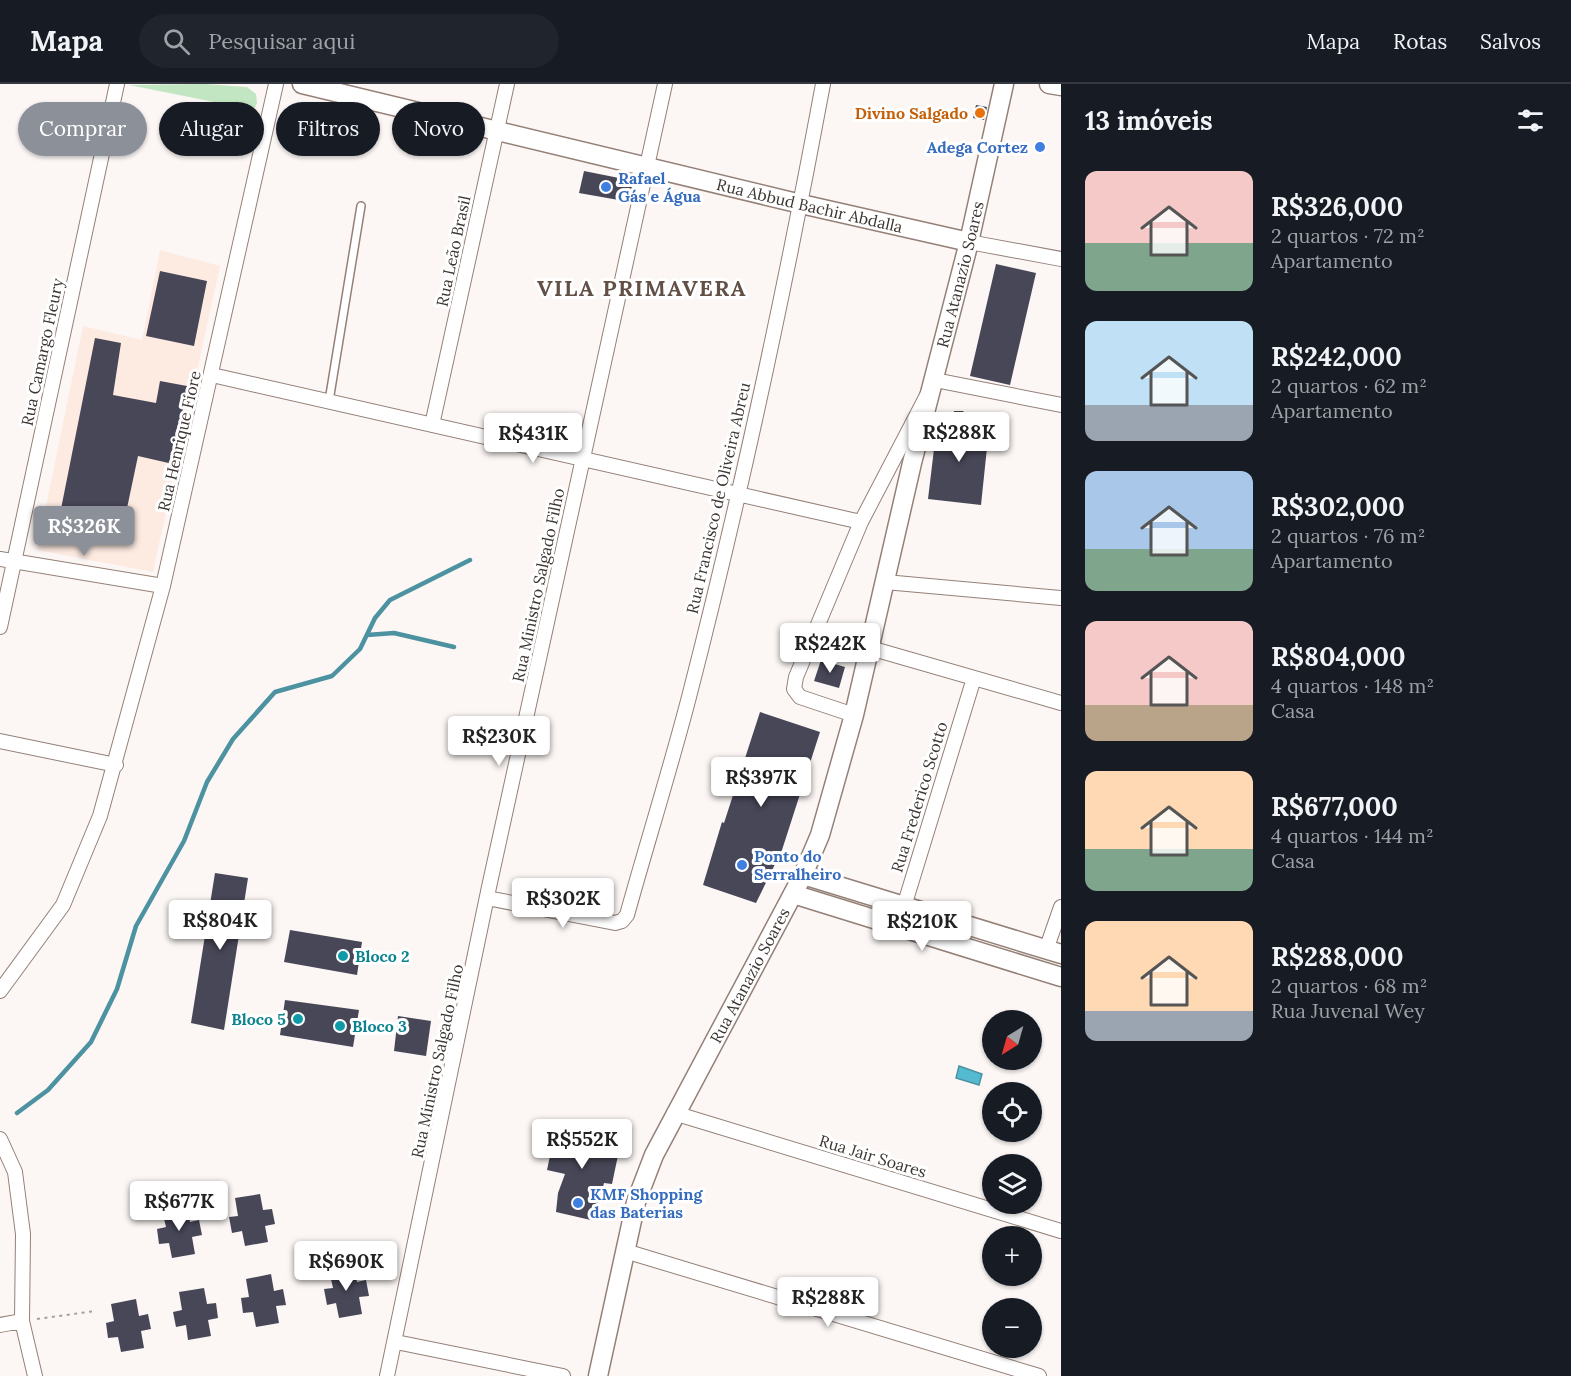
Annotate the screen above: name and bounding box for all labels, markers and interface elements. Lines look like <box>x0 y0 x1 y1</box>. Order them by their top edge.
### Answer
search box <box>139 14 559 68</box>
text: Mapa <box>30 23 103 59</box>
icon: search <box>160 25 193 58</box>
text: Pesquisar aqui <box>208 27 355 55</box>
text: Mapa <box>1307 28 1360 55</box>
text: Rotas <box>1393 28 1447 55</box>
text: Salvos <box>1480 28 1541 55</box>
chip: Comprar <box>18 102 147 156</box>
chip: Alugar <box>159 102 264 156</box>
chip: Filtros <box>276 102 380 156</box>
chip: Novo <box>392 102 485 156</box>
place label: Divino Salgado <box>855 103 968 123</box>
text: 13 imóveis <box>1085 104 1213 137</box>
icon: filters <box>1514 104 1547 137</box>
marker: Divino Salgado <box>973 106 987 120</box>
place label: Adega Cortez <box>927 137 1028 157</box>
marker: Adega Cortez <box>1033 140 1047 154</box>
place label: Rafael Gás e Água <box>618 168 702 206</box>
street label: Rua Abbud Bachir Abdalla <box>715 174 905 237</box>
marker: Rafael Gás e Água <box>599 180 613 194</box>
text: R$326,000 <box>1271 190 1403 223</box>
street label: Rua Leão Brasil <box>431 194 475 308</box>
icon: home <box>1133 195 1205 267</box>
street label: Rua Atanazio Soares <box>932 199 988 350</box>
text: 2 quartos · 72 m² <box>1271 223 1425 248</box>
text: Apartamento <box>1271 248 1393 273</box>
district label: VILA PRIMAVERA <box>537 274 747 302</box>
street label: Rua Camargo Fleury <box>17 276 68 428</box>
text: R$242,000 <box>1271 340 1402 373</box>
icon: home <box>1133 345 1205 417</box>
street label: Rua Henrique Fiore <box>153 368 205 513</box>
text: 2 quartos · 62 m² <box>1271 373 1427 398</box>
street label: Rua Francisco de Oliveira Abreu <box>682 380 754 616</box>
text: Apartamento <box>1271 398 1393 423</box>
pin: R$288K <box>910 412 1008 463</box>
pin: R$431K <box>484 413 582 464</box>
text: R$288K <box>922 419 996 444</box>
text: R$431K <box>498 420 568 445</box>
street label: Rua Ministro Salgado Filho <box>508 486 568 684</box>
text: R$302,000 <box>1271 490 1405 523</box>
icon: home <box>1133 495 1205 567</box>
pin: R$326K <box>35 506 133 557</box>
text: R$326K <box>47 513 121 538</box>
text: 2 quartos · 76 m² <box>1271 523 1425 548</box>
text: Apartamento <box>1271 548 1393 573</box>
pin: R$242K <box>781 623 879 674</box>
text: R$242K <box>794 630 866 655</box>
text: R$804,000 <box>1271 640 1405 673</box>
icon: home <box>1133 645 1205 717</box>
text: 4 quartos · 148 m² <box>1271 673 1434 698</box>
text: Casa <box>1271 698 1315 723</box>
pin: R$230K <box>450 716 548 767</box>
street label: Rua Frederico Scotto <box>887 719 951 875</box>
text: R$230K <box>462 723 536 748</box>
pin: R$397K <box>712 757 810 808</box>
text: R$397K <box>725 764 797 789</box>
text: R$677,000 <box>1271 790 1398 823</box>
icon: home <box>1133 795 1205 867</box>
text: 4 quartos · 144 m² <box>1271 823 1434 848</box>
place label: Ponto do Serralheiro <box>754 846 841 884</box>
text: Casa <box>1271 848 1315 873</box>
marker: Ponto do Serralheiro <box>735 858 749 872</box>
pin: R$302K <box>514 878 612 929</box>
text: R$302K <box>526 885 600 910</box>
pin: R$804K <box>171 900 269 951</box>
pin: R$210K <box>873 901 971 952</box>
street label: Rua Atanazio Soares <box>705 904 794 1046</box>
text: R$804K <box>183 907 257 932</box>
text: R$210K <box>886 908 958 933</box>
text: R$288,000 <box>1271 940 1403 973</box>
icon: home <box>1133 945 1205 1017</box>
place label: Bloco 2 <box>355 946 410 966</box>
marker: Bloco 2 <box>336 949 350 963</box>
street label: Rua Ministro Salgado Filho <box>407 962 467 1160</box>
text: 2 quartos · 68 m² <box>1271 973 1427 998</box>
text: Rua Juvenal Wey <box>1271 998 1425 1023</box>
place label: Bloco 5 <box>231 1009 286 1029</box>
north arrow <box>982 1010 1042 1070</box>
map controls <box>982 1010 1042 1358</box>
marker: Bloco 5 <box>291 1012 305 1026</box>
place label: Bloco 3 <box>352 1016 407 1036</box>
marker: Bloco 3 <box>333 1019 347 1033</box>
button: locate <box>982 1082 1042 1142</box>
pin: R$552K <box>533 1119 631 1170</box>
text: R$552K <box>546 1126 618 1151</box>
street label: Rua Jair Soares <box>817 1130 929 1182</box>
button: layers <box>982 1154 1042 1214</box>
pin: R$677K <box>130 1181 228 1232</box>
place label: KMF Shopping das Baterias <box>590 1184 703 1222</box>
text: R$677K <box>144 1188 214 1213</box>
marker: KMF Shopping das Baterias <box>571 1196 585 1210</box>
button: + <box>982 1226 1042 1286</box>
pin: R$690K <box>297 1241 395 1292</box>
text: R$690K <box>308 1248 384 1273</box>
pin: R$288K <box>779 1277 877 1328</box>
text: R$288K <box>791 1284 865 1309</box>
button: − <box>982 1298 1042 1358</box>

